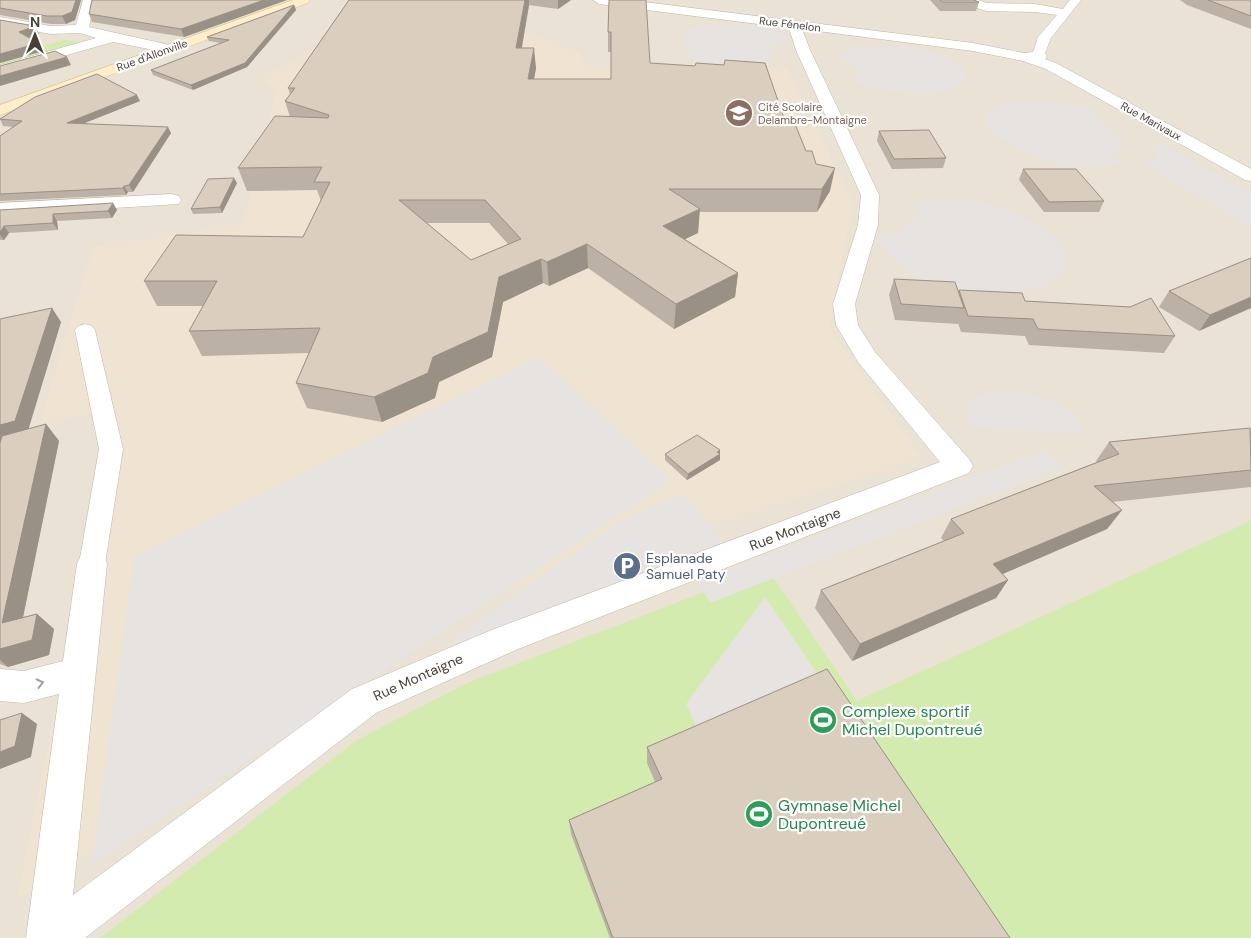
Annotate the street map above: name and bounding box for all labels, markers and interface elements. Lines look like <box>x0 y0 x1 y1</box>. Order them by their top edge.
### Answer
north arrow <box>10 10 60 60</box>
text: N <box>30 13 40 31</box>
street label: Rue Fénelon <box>758 13 822 35</box>
street label: Rue d'Allonville <box>115 36 189 74</box>
school or university icon: Cité Scolaire Delambre-Montaigne <box>724 98 754 128</box>
street label: Rue Marivaux <box>1118 99 1184 144</box>
place label: Cité Scolaire Delambre-Montaigne <box>758 100 867 127</box>
street label: Rue Montaigne <box>747 503 843 555</box>
place label: Esplanade Samuel Paty <box>646 549 726 583</box>
parking icon: Esplanade Samuel Paty <box>612 551 642 581</box>
street label: Rue Montaigne <box>370 649 466 705</box>
one-way arrow <box>35 678 44 689</box>
place label: Complexe sportif Michel Dupontreué <box>842 701 983 740</box>
sports icon: Complexe sportif Michel Dupontreué <box>808 705 838 735</box>
place label: Gymnase Michel Dupontreué <box>778 795 901 834</box>
sports icon: Gymnase Michel Dupontreué <box>744 799 774 829</box>

